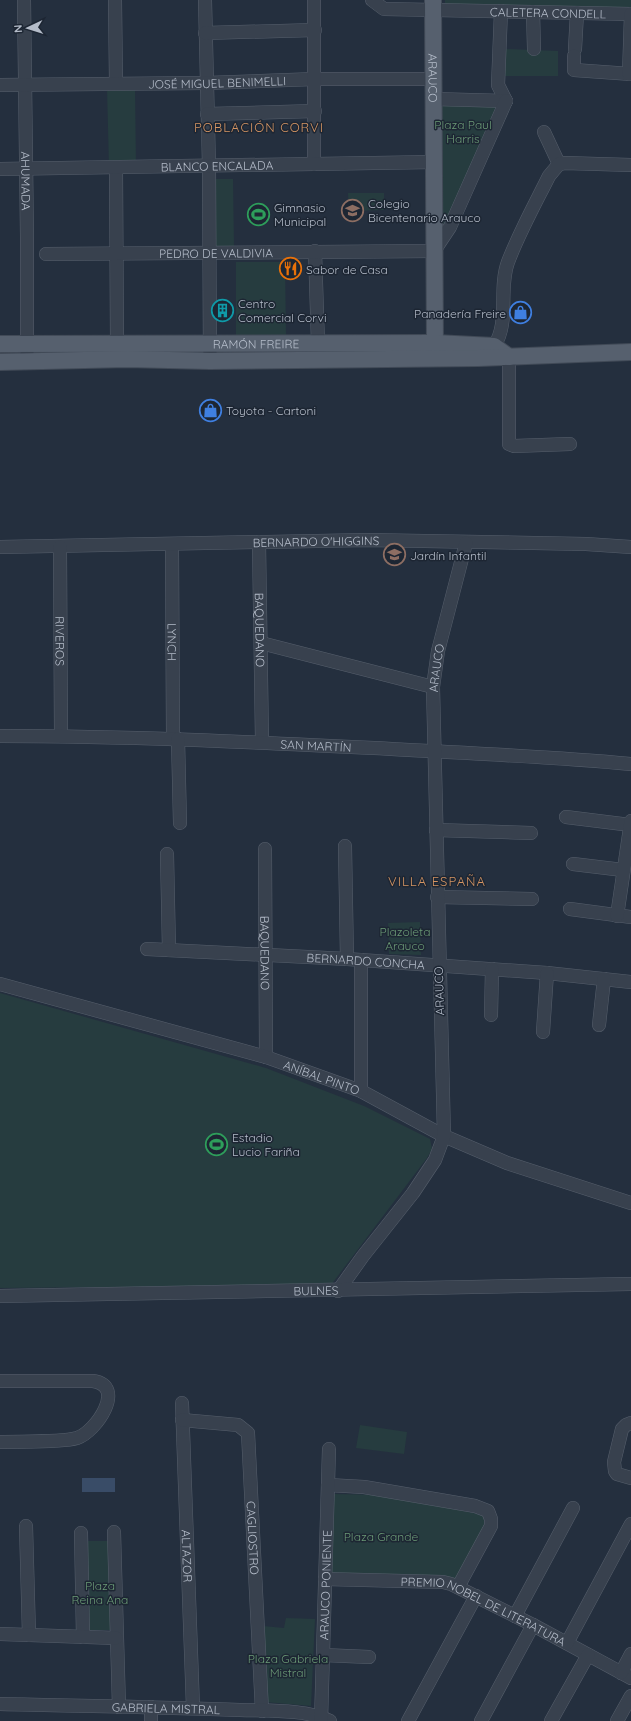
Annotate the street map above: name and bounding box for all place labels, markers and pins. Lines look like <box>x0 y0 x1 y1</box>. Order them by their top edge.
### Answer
place label: Colegio Bicentenario Arauco <box>368 196 481 225</box>
school or university icon: Colegio Bicentenario Arauco <box>339 197 365 223</box>
place label: Gimnasio Municipal <box>274 200 326 229</box>
sports icon: Gimnasio Municipal <box>245 201 271 227</box>
restaurant icon: Sabor de Casa <box>277 256 303 282</box>
place label: Sabor de Casa <box>306 262 388 277</box>
place label: Centro Comercial Corvi <box>238 296 326 325</box>
building icon: Centro Comercial Corvi <box>210 297 236 323</box>
shop icon: Panadería Freire <box>508 300 534 326</box>
place label: Panadería Freire <box>414 306 506 321</box>
shop icon: Toyota - Cartoni <box>198 397 224 423</box>
place label: Toyota - Cartoni <box>226 403 316 418</box>
school or university icon: Jardín Infantil <box>382 542 408 568</box>
place label: Jardín Infantil <box>410 548 486 563</box>
place label: Estadio Lucio Fariña <box>232 1130 300 1159</box>
sports icon: Estadio Lucio Fariña <box>203 1131 229 1157</box>

